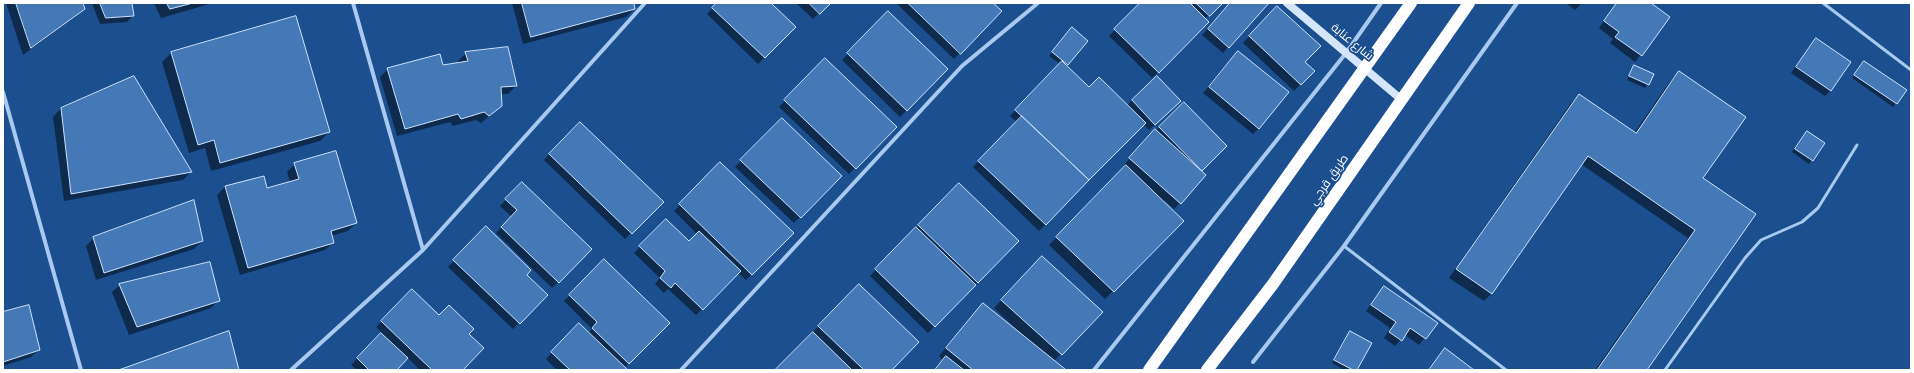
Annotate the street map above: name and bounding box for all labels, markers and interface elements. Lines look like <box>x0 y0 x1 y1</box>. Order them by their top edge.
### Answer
street label: شارع عنابة <box>1328 20 1376 64</box>
street label: طريق قرجي <box>1306 152 1352 208</box>

